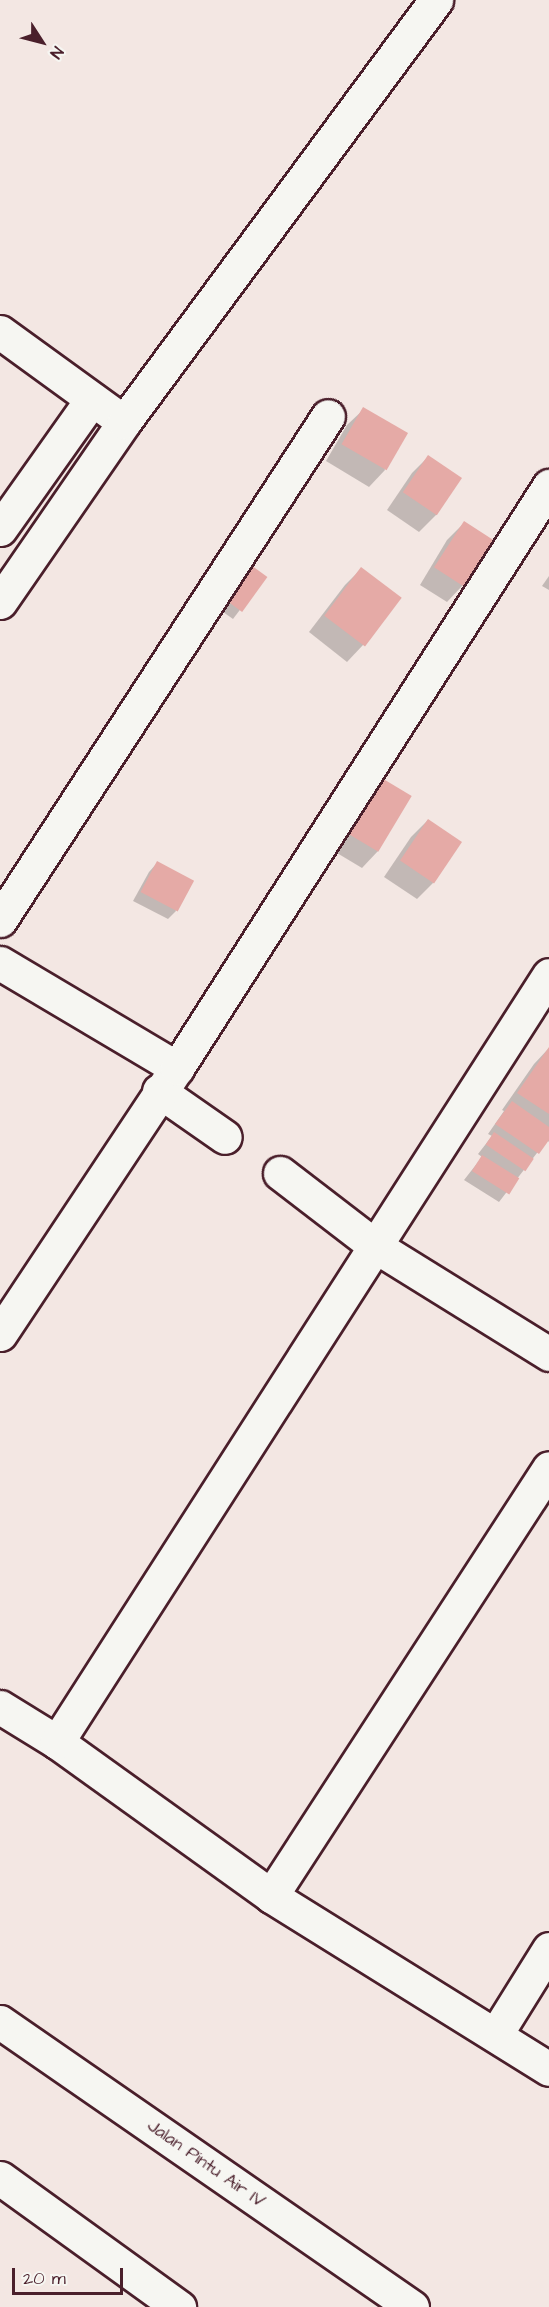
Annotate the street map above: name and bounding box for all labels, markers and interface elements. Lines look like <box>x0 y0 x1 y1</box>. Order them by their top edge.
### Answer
north arrow <box>12 12 72 72</box>
text: N <box>45 42 68 63</box>
street label: Jalan Pintu Air IV <box>143 2115 269 2213</box>
scale bar <box>15 2256 126 2294</box>
text: 20 m <box>23 2266 66 2291</box>

